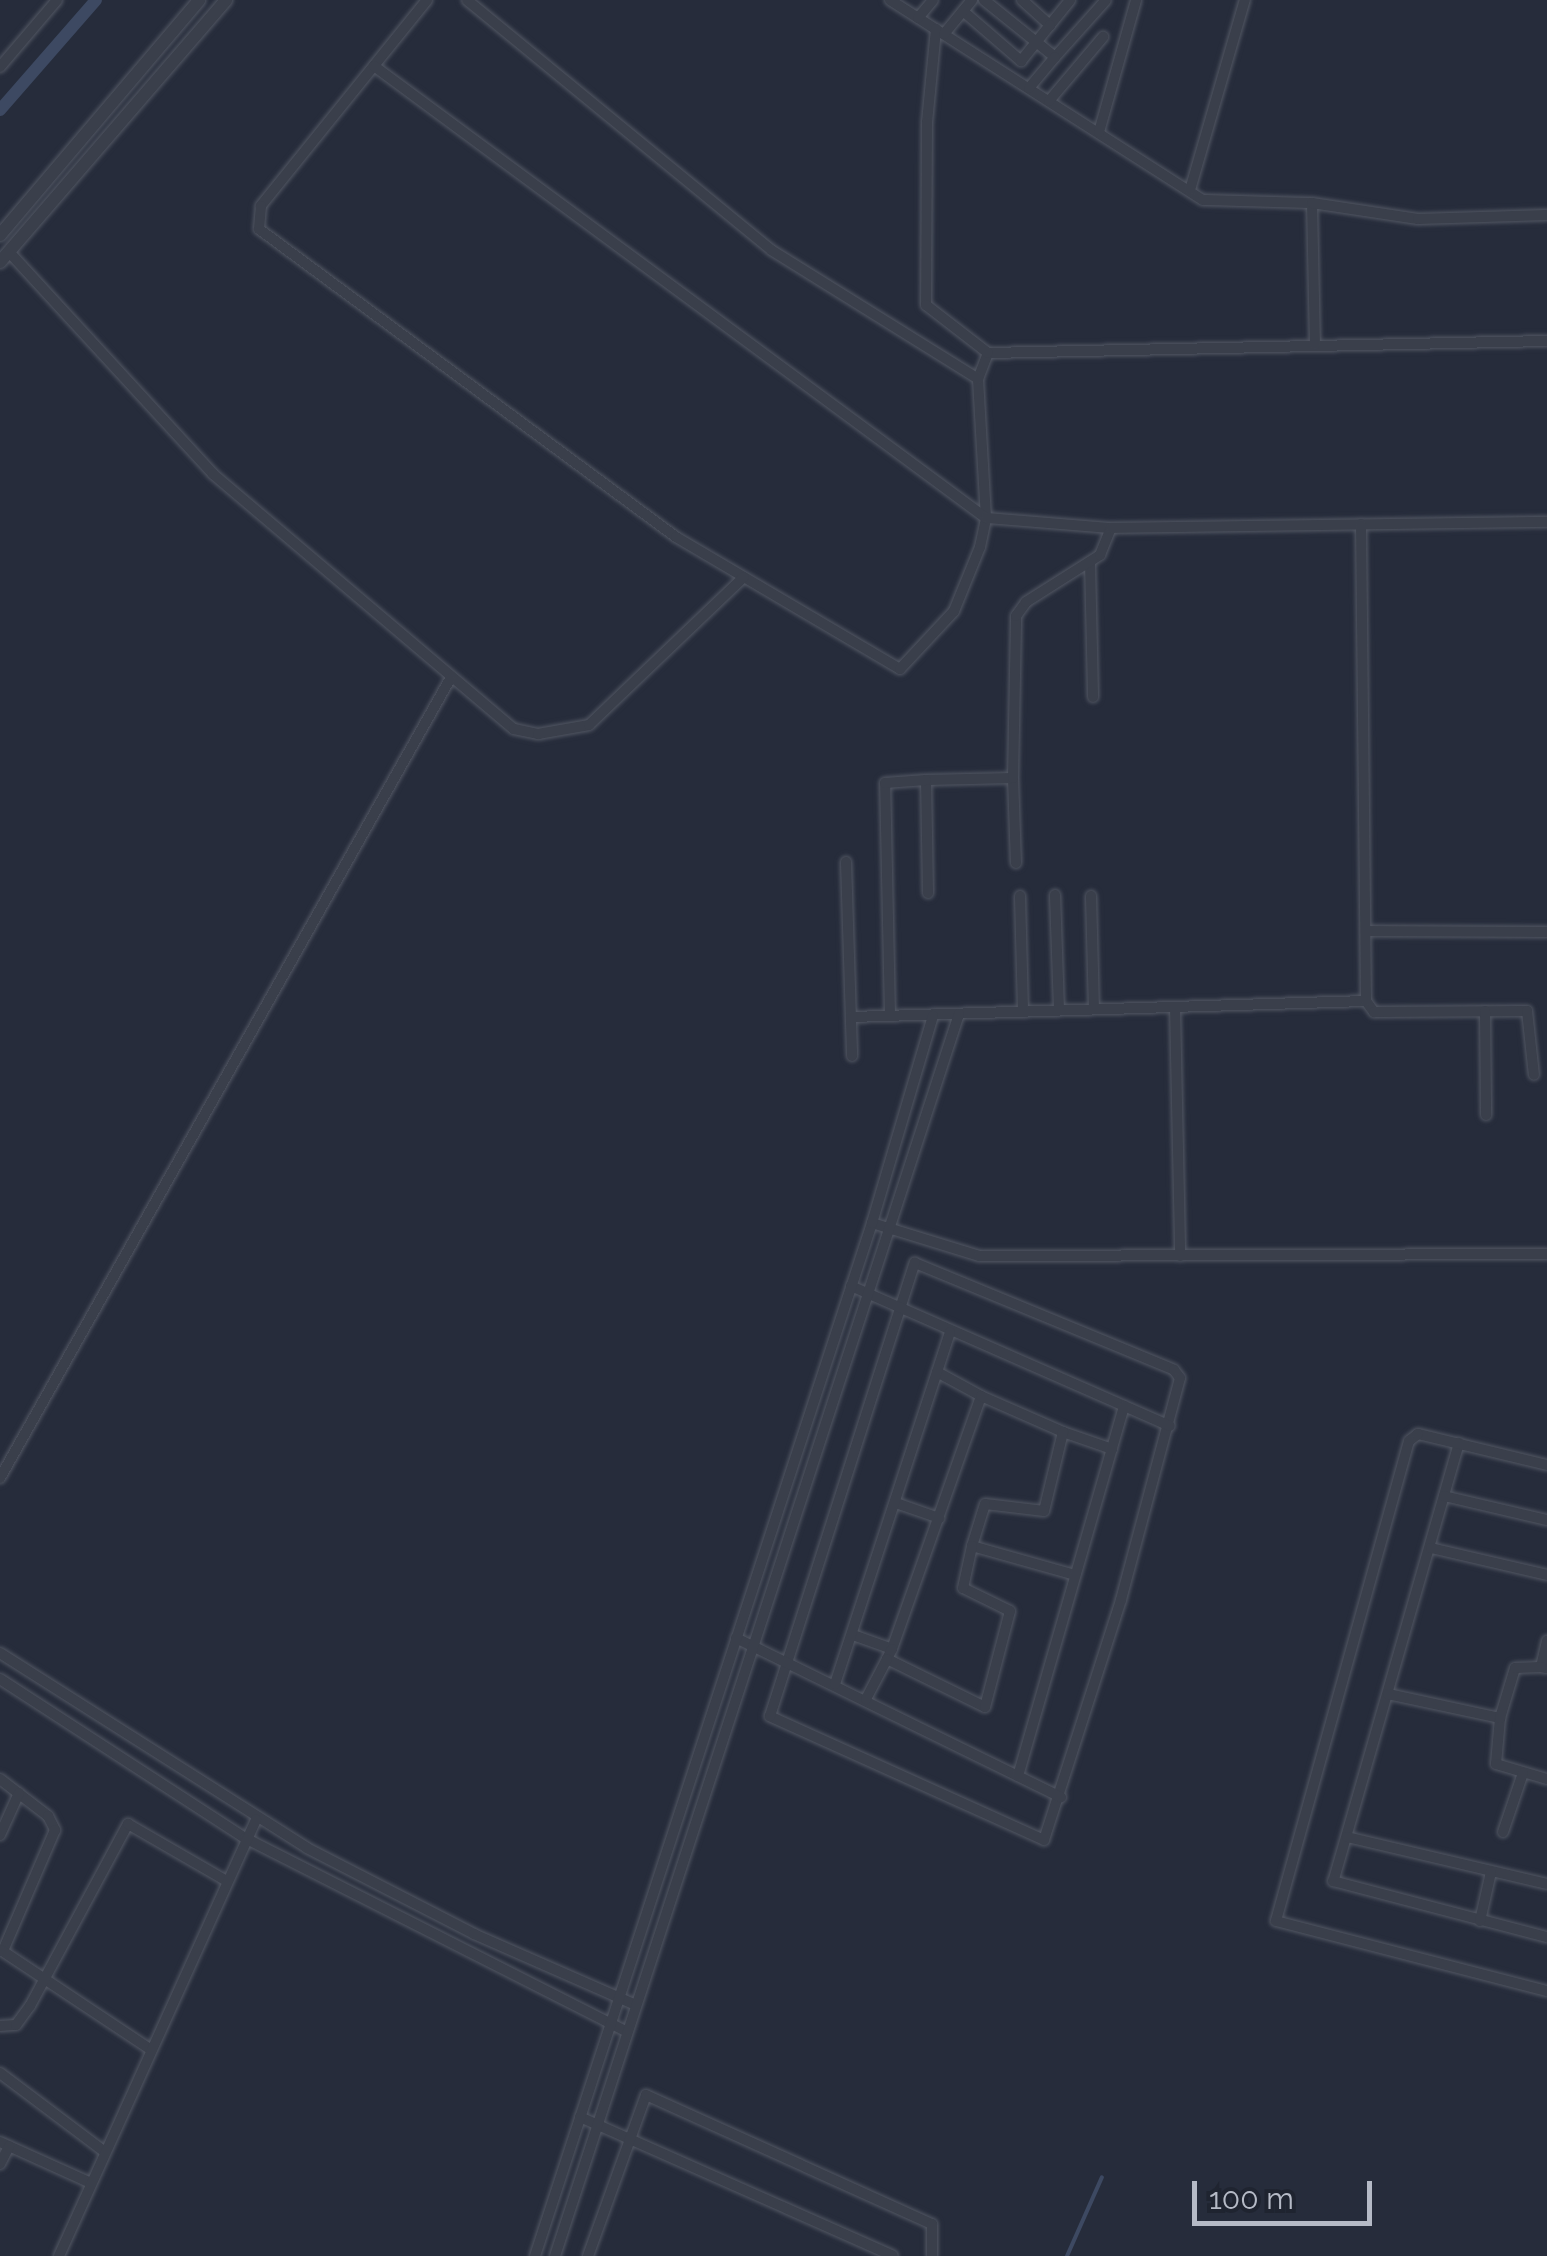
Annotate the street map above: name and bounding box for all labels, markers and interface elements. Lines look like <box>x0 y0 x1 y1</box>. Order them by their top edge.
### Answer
scale bar <box>1197 2161 1377 2223</box>
text: 100 m <box>1209 2181 1294 2216</box>

